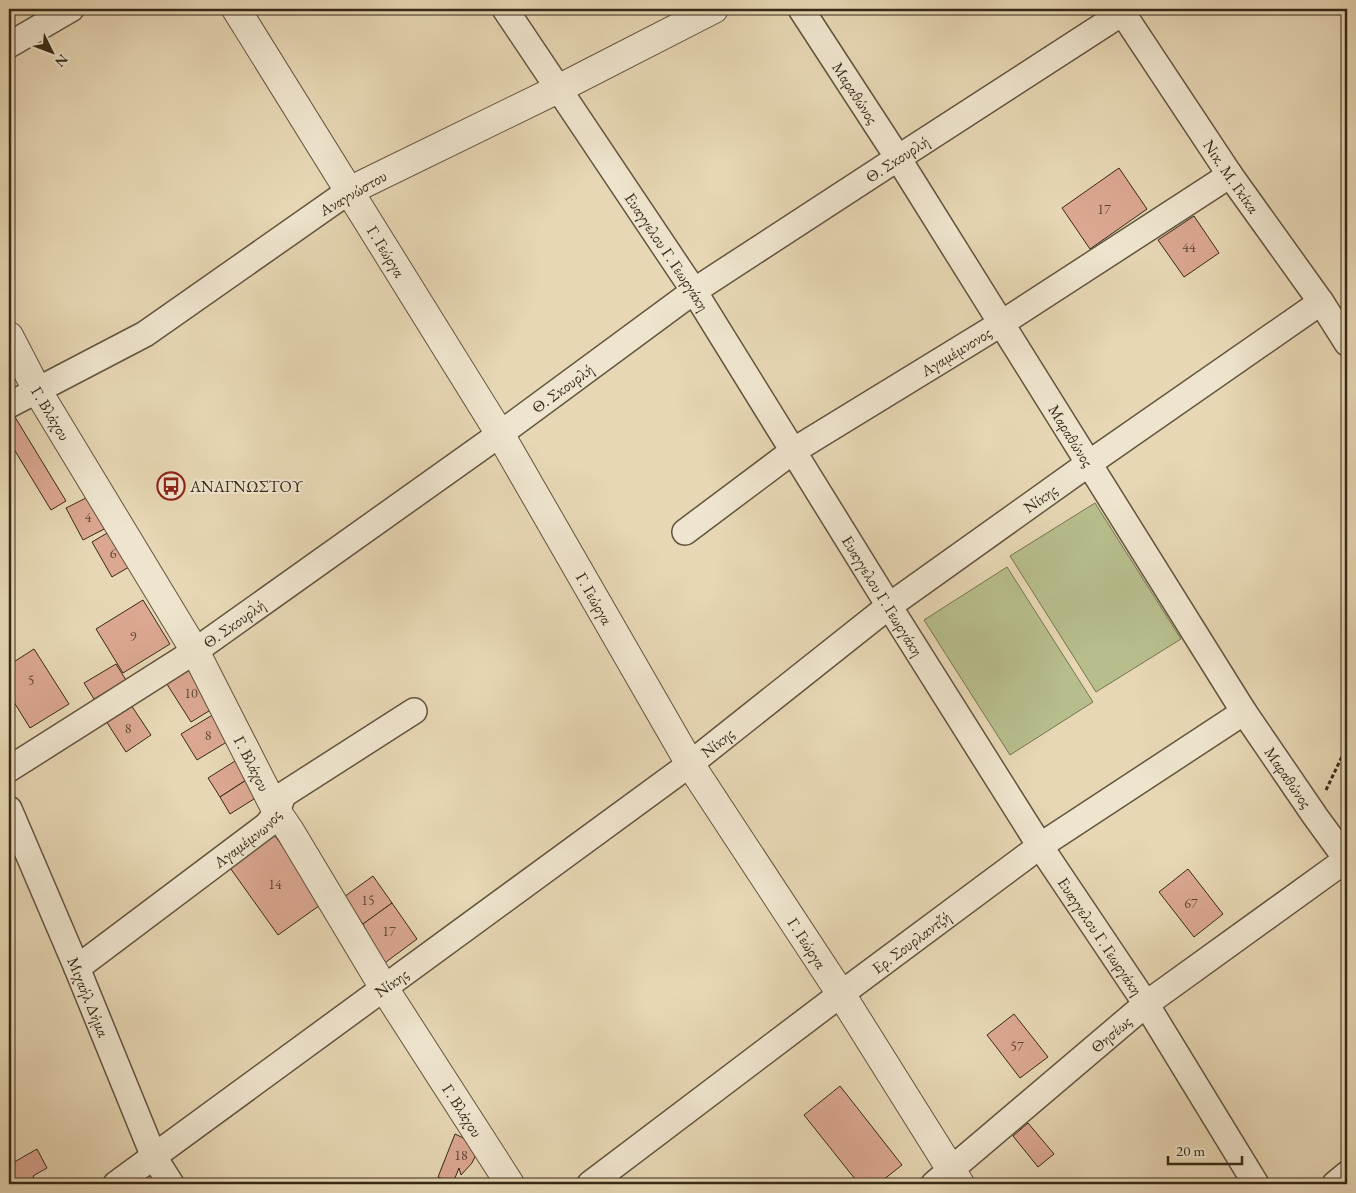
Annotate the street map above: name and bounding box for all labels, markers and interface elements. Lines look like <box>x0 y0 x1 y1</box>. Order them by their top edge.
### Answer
north arrow <box>28 28 78 78</box>
text: N <box>51 50 72 71</box>
street label: Μαραθώνος <box>828 58 884 128</box>
street label: Θ. Σκουρλή <box>861 130 933 187</box>
street label: Νικ. Μ. Γκίκα <box>1199 135 1265 218</box>
street label: Αναγνώστου <box>315 165 391 221</box>
street label: Ευαγγελου Γ. Γεωργάκη <box>620 188 714 315</box>
house number: 17 <box>1097 200 1111 218</box>
street label: Γ. Γεώργα <box>362 221 411 282</box>
house number: 44 <box>1182 238 1196 256</box>
street label: Αγαμέμνονος <box>916 321 995 381</box>
street label: Θ. Σκουρλή <box>527 358 597 418</box>
street label: Γ. Βλάχου <box>27 382 76 444</box>
street label: Μαραθώνος <box>1044 400 1099 471</box>
bus stop icon: ΑΝΑΓΝΩΣΤΟΥ <box>156 471 186 501</box>
place label: ΑΝΑΓΝΩΣΤΟΥ <box>189 476 304 497</box>
street label: Νίκης <box>1019 479 1062 517</box>
house number: 4 <box>85 508 92 526</box>
street label: Ευαγγελου Γ. Γεωργάκη <box>837 531 928 660</box>
house number: 6 <box>110 544 117 562</box>
street label: Γ. Γεώργα <box>571 568 618 629</box>
street label: Θ. Σκουρλή <box>199 594 269 653</box>
house number: 9 <box>130 627 137 645</box>
house number: 5 <box>28 671 34 689</box>
house number: 10 <box>184 684 198 702</box>
house number: 8 <box>125 719 132 737</box>
street label: Νίκης <box>696 722 739 762</box>
house number: 8 <box>205 726 212 744</box>
street label: Γ. Βλάχου <box>229 732 275 795</box>
street label: Μαραθώνος <box>1260 742 1317 813</box>
street label: Αγαμέμνωνος <box>208 805 286 873</box>
street label: Ευαγγελου Γ. Γεωργάκη <box>1053 873 1148 999</box>
house number: 14 <box>268 875 282 893</box>
house number: 15 <box>361 891 375 909</box>
house number: 67 <box>1184 894 1198 912</box>
street label: Ερ. Σουρλαντζή <box>867 906 955 978</box>
street label: Γ. Γεώργα <box>783 913 832 973</box>
house number: 17 <box>382 922 396 940</box>
street label: Μιχαήλ Δήμα <box>63 954 115 1041</box>
street label: Νίκης <box>370 963 413 1002</box>
street label: Θησέως <box>1086 1010 1136 1057</box>
house number: 57 <box>1010 1037 1024 1055</box>
street label: Γ. Βλάχου <box>438 1080 488 1141</box>
scale bar <box>1168 1133 1242 1165</box>
text: 20 m <box>1176 1141 1205 1160</box>
house number: 18 <box>454 1146 468 1164</box>

